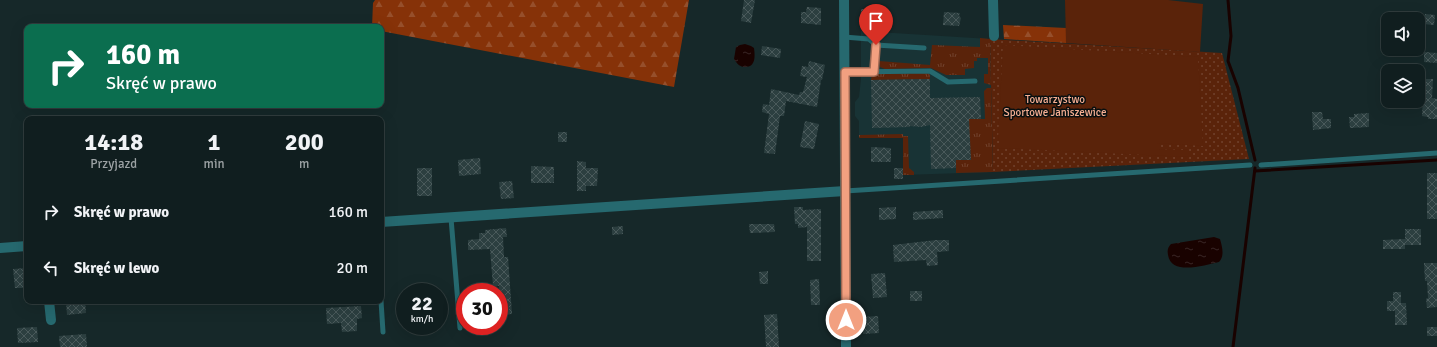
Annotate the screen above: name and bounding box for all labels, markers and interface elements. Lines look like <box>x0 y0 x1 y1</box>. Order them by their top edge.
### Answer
pin <box>859 4 893 45</box>
icon: arrive <box>865 10 887 32</box>
map controls <box>1381 12 1425 108</box>
button: sound <box>1381 12 1425 56</box>
text: 160 m <box>106 38 180 72</box>
icon: right <box>40 40 92 92</box>
button: layers <box>1381 64 1425 108</box>
text: Skręć w prawo <box>106 72 217 94</box>
park label: Towarzystwo Sportowe Janiszewice <box>1004 93 1106 119</box>
text: 14:18 <box>84 127 143 157</box>
text: 1 <box>208 127 220 157</box>
text: 200 <box>285 127 324 157</box>
text: Przyjazd <box>90 156 137 172</box>
text: min <box>204 156 225 172</box>
text: m <box>299 156 309 172</box>
icon: right <box>40 201 62 223</box>
text: Skręć w prawo <box>74 203 169 221</box>
text: 160 m <box>328 203 368 221</box>
icon: left <box>40 257 62 279</box>
text: Skręć w lewo <box>74 259 159 277</box>
text: 20 m <box>337 259 368 277</box>
speed limit sign: 30 <box>456 283 508 335</box>
text: 22 <box>411 291 433 316</box>
position arrow <box>825 299 867 341</box>
text: km/h <box>411 313 433 325</box>

